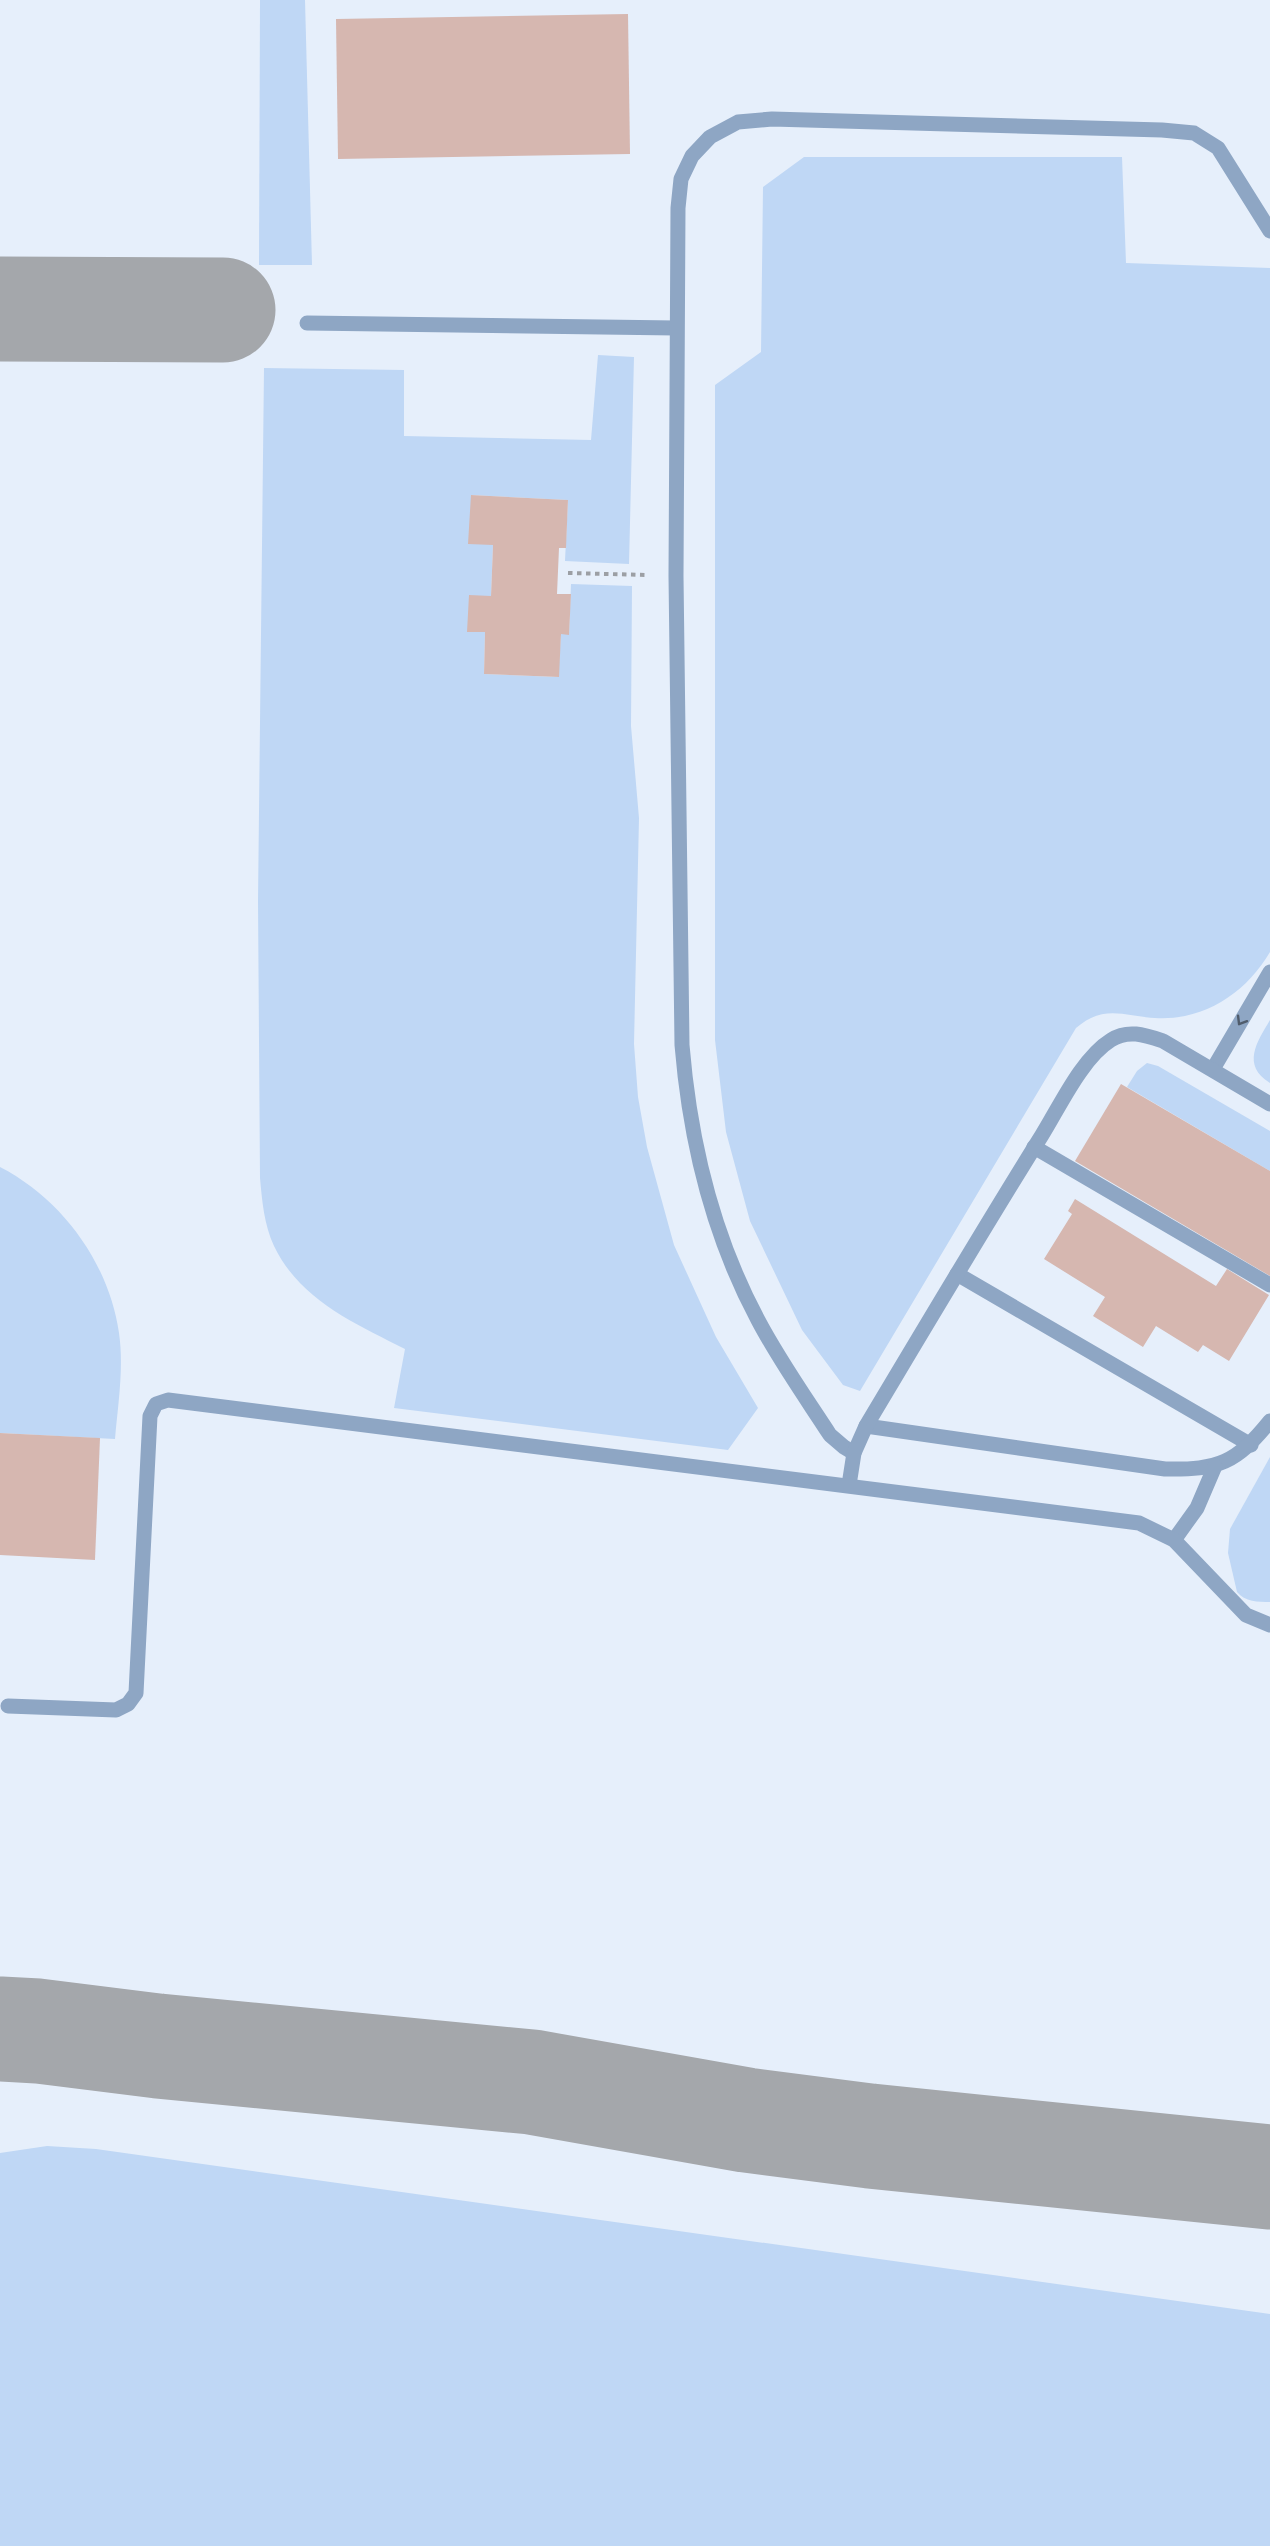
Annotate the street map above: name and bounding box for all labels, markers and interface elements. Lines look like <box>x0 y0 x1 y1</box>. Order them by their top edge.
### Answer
one-way arrow <box>1237 1015 1249 1025</box>

